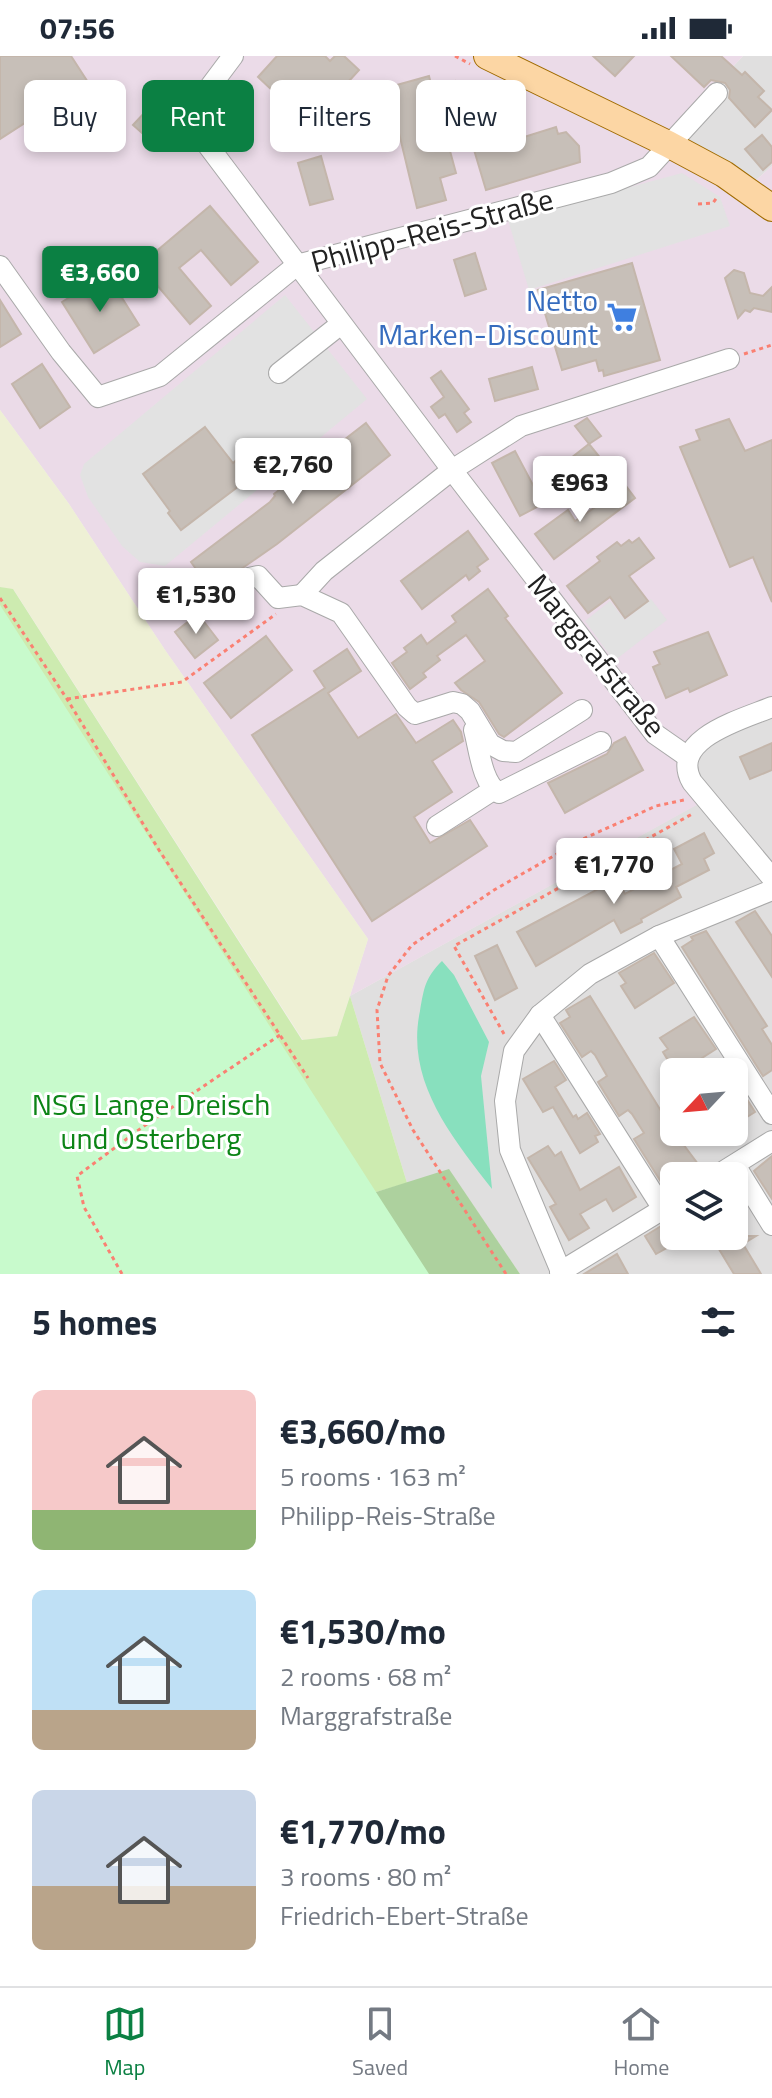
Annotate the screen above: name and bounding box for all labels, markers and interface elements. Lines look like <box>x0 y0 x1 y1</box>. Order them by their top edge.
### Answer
text: 07:56 <box>40 5 115 51</box>
chip: Buy <box>24 80 126 152</box>
chip: Rent <box>142 80 254 152</box>
chip: Filters <box>270 80 400 152</box>
chip: New <box>416 80 526 152</box>
street label: Philipp-Reis-Straße <box>306 176 558 284</box>
pin: €3,660 <box>35 246 165 314</box>
text: €3,660 <box>60 252 140 291</box>
place label: Netto Marken-Discount <box>378 277 598 357</box>
supermarket icon: Netto Marken-Discount <box>605 300 639 334</box>
pin: €2,760 <box>228 438 358 506</box>
text: €2,760 <box>253 444 333 483</box>
pin: €963 <box>533 456 627 524</box>
text: €963 <box>551 462 609 501</box>
street label: Marggrafstraße <box>517 563 677 747</box>
pin: €1,530 <box>131 568 261 636</box>
text: €1,530 <box>156 574 236 613</box>
pin: €1,770 <box>549 838 679 906</box>
text: €1,770 <box>574 844 654 883</box>
north arrow <box>660 1058 748 1146</box>
map controls <box>660 1058 748 1250</box>
park label: NSG Lange Dreisch und Osterberg <box>32 1081 270 1161</box>
button: layers <box>660 1162 748 1250</box>
text: 5 homes <box>32 1296 157 1348</box>
icon: filters <box>696 1300 740 1344</box>
text: €3,660/mo <box>280 1405 446 1457</box>
icon: home <box>96 1422 192 1518</box>
text: 5 rooms · 163 m² <box>280 1457 466 1496</box>
text: Philipp-Reis-Straße <box>280 1496 496 1535</box>
text: €1,530/mo <box>280 1605 446 1657</box>
icon: home <box>96 1622 192 1718</box>
text: 2 rooms · 68 m² <box>280 1657 451 1696</box>
text: Marggrafstraße <box>280 1696 452 1735</box>
text: €1,770/mo <box>280 1805 446 1857</box>
icon: home <box>96 1822 192 1918</box>
text: 3 rooms · 80 m² <box>280 1857 451 1896</box>
text: Friedrich-Ebert-Straße <box>280 1896 529 1935</box>
tab: Map <box>103 2002 147 2084</box>
tab: Saved <box>352 2002 408 2084</box>
tab: Home <box>613 2002 669 2084</box>

